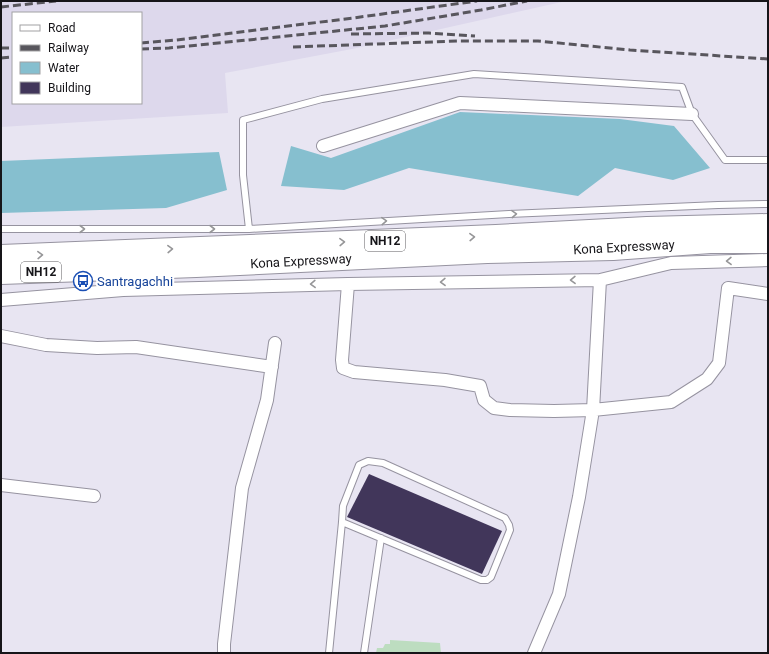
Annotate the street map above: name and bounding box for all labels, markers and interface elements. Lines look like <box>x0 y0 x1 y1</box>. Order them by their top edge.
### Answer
legend <box>12 12 142 104</box>
text: Road <box>48 21 76 35</box>
text: Railway <box>48 41 89 55</box>
text: Water <box>48 61 79 75</box>
text: Building <box>48 81 91 95</box>
one-way arrow <box>511 209 517 218</box>
one-way arrow <box>381 217 387 226</box>
one-way arrow <box>79 225 85 233</box>
one-way arrow <box>209 225 215 234</box>
road number: NH12 <box>365 231 405 251</box>
one-way arrow <box>469 233 475 242</box>
street label: Kona Expressway <box>573 237 675 257</box>
one-way arrow <box>339 238 345 247</box>
one-way arrow <box>167 245 173 254</box>
one-way arrow <box>37 250 43 259</box>
street label: Kona Expressway <box>250 251 352 271</box>
one-way arrow <box>726 257 732 265</box>
road number: NH12 <box>21 262 61 282</box>
bus stop icon: Santragachhi <box>72 270 94 292</box>
place label: Santragachhi <box>97 274 173 289</box>
one-way arrow <box>570 276 576 284</box>
one-way arrow <box>440 278 446 286</box>
one-way arrow <box>310 280 316 289</box>

